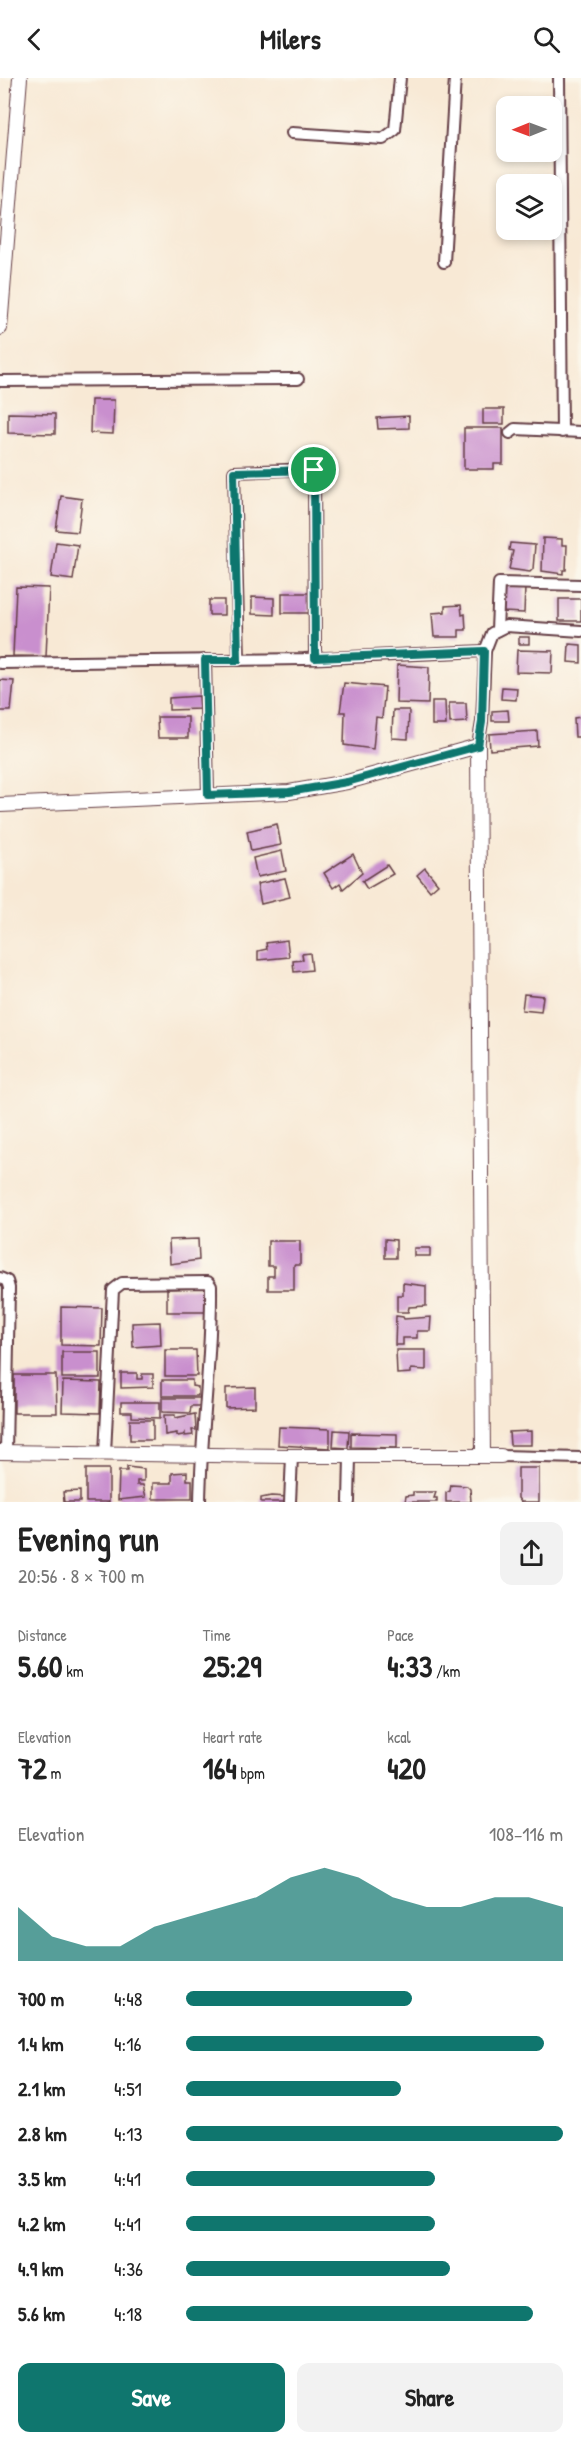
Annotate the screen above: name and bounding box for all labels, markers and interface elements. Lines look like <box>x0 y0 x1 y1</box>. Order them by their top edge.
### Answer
text: Milers <box>260 21 321 57</box>
icon: back <box>18 23 51 56</box>
icon: search <box>530 23 563 56</box>
north arrow <box>496 96 562 162</box>
map controls <box>496 96 562 240</box>
button: layers <box>496 174 562 240</box>
pin <box>288 444 339 495</box>
icon: arrive <box>297 453 330 486</box>
text: Evening run <box>18 1517 159 1561</box>
button: share <box>500 1522 563 1585</box>
text: 20:56 · 8 × 700 m <box>18 1562 144 1589</box>
text: Distance <box>18 1624 67 1646</box>
text: Time <box>203 1624 231 1646</box>
text: Pace <box>387 1624 414 1646</box>
text: 5.60 <box>18 1646 63 1686</box>
text: 25:29 <box>203 1646 261 1686</box>
text: 4:33 <box>387 1646 432 1686</box>
text: km <box>63 1660 84 1682</box>
text: /km <box>432 1660 460 1682</box>
text: Elevation <box>18 1726 71 1748</box>
text: Heart rate <box>203 1726 262 1748</box>
text: kcal <box>387 1726 411 1748</box>
text: 72 <box>18 1748 47 1788</box>
text: 164 <box>203 1748 237 1788</box>
text: 420 <box>387 1748 426 1788</box>
text: m <box>47 1762 61 1784</box>
text: bpm <box>237 1762 265 1784</box>
text: Elevation <box>18 1820 84 1847</box>
text: 108–116 m <box>489 1820 563 1847</box>
text: 700 m <box>18 1985 64 2012</box>
text: 4:48 <box>114 1985 142 2012</box>
text: 1.4 km <box>18 2030 64 2057</box>
text: 4:16 <box>114 2030 141 2057</box>
text: 2.1 km <box>18 2075 65 2102</box>
text: 4:51 <box>114 2075 142 2102</box>
text: 2.8 km <box>18 2120 67 2147</box>
text: 4:13 <box>114 2120 142 2147</box>
text: 3.5 km <box>18 2165 66 2192</box>
text: 4:41 <box>114 2165 141 2192</box>
text: 4.2 km <box>18 2210 66 2237</box>
text: 4:41 <box>114 2210 141 2237</box>
text: 4.9 km <box>18 2255 64 2282</box>
text: 4:36 <box>114 2255 143 2282</box>
text: 5.6 km <box>18 2300 65 2327</box>
text: 4:18 <box>114 2300 142 2327</box>
button: Save <box>18 2363 285 2432</box>
button: Share <box>297 2363 563 2432</box>

